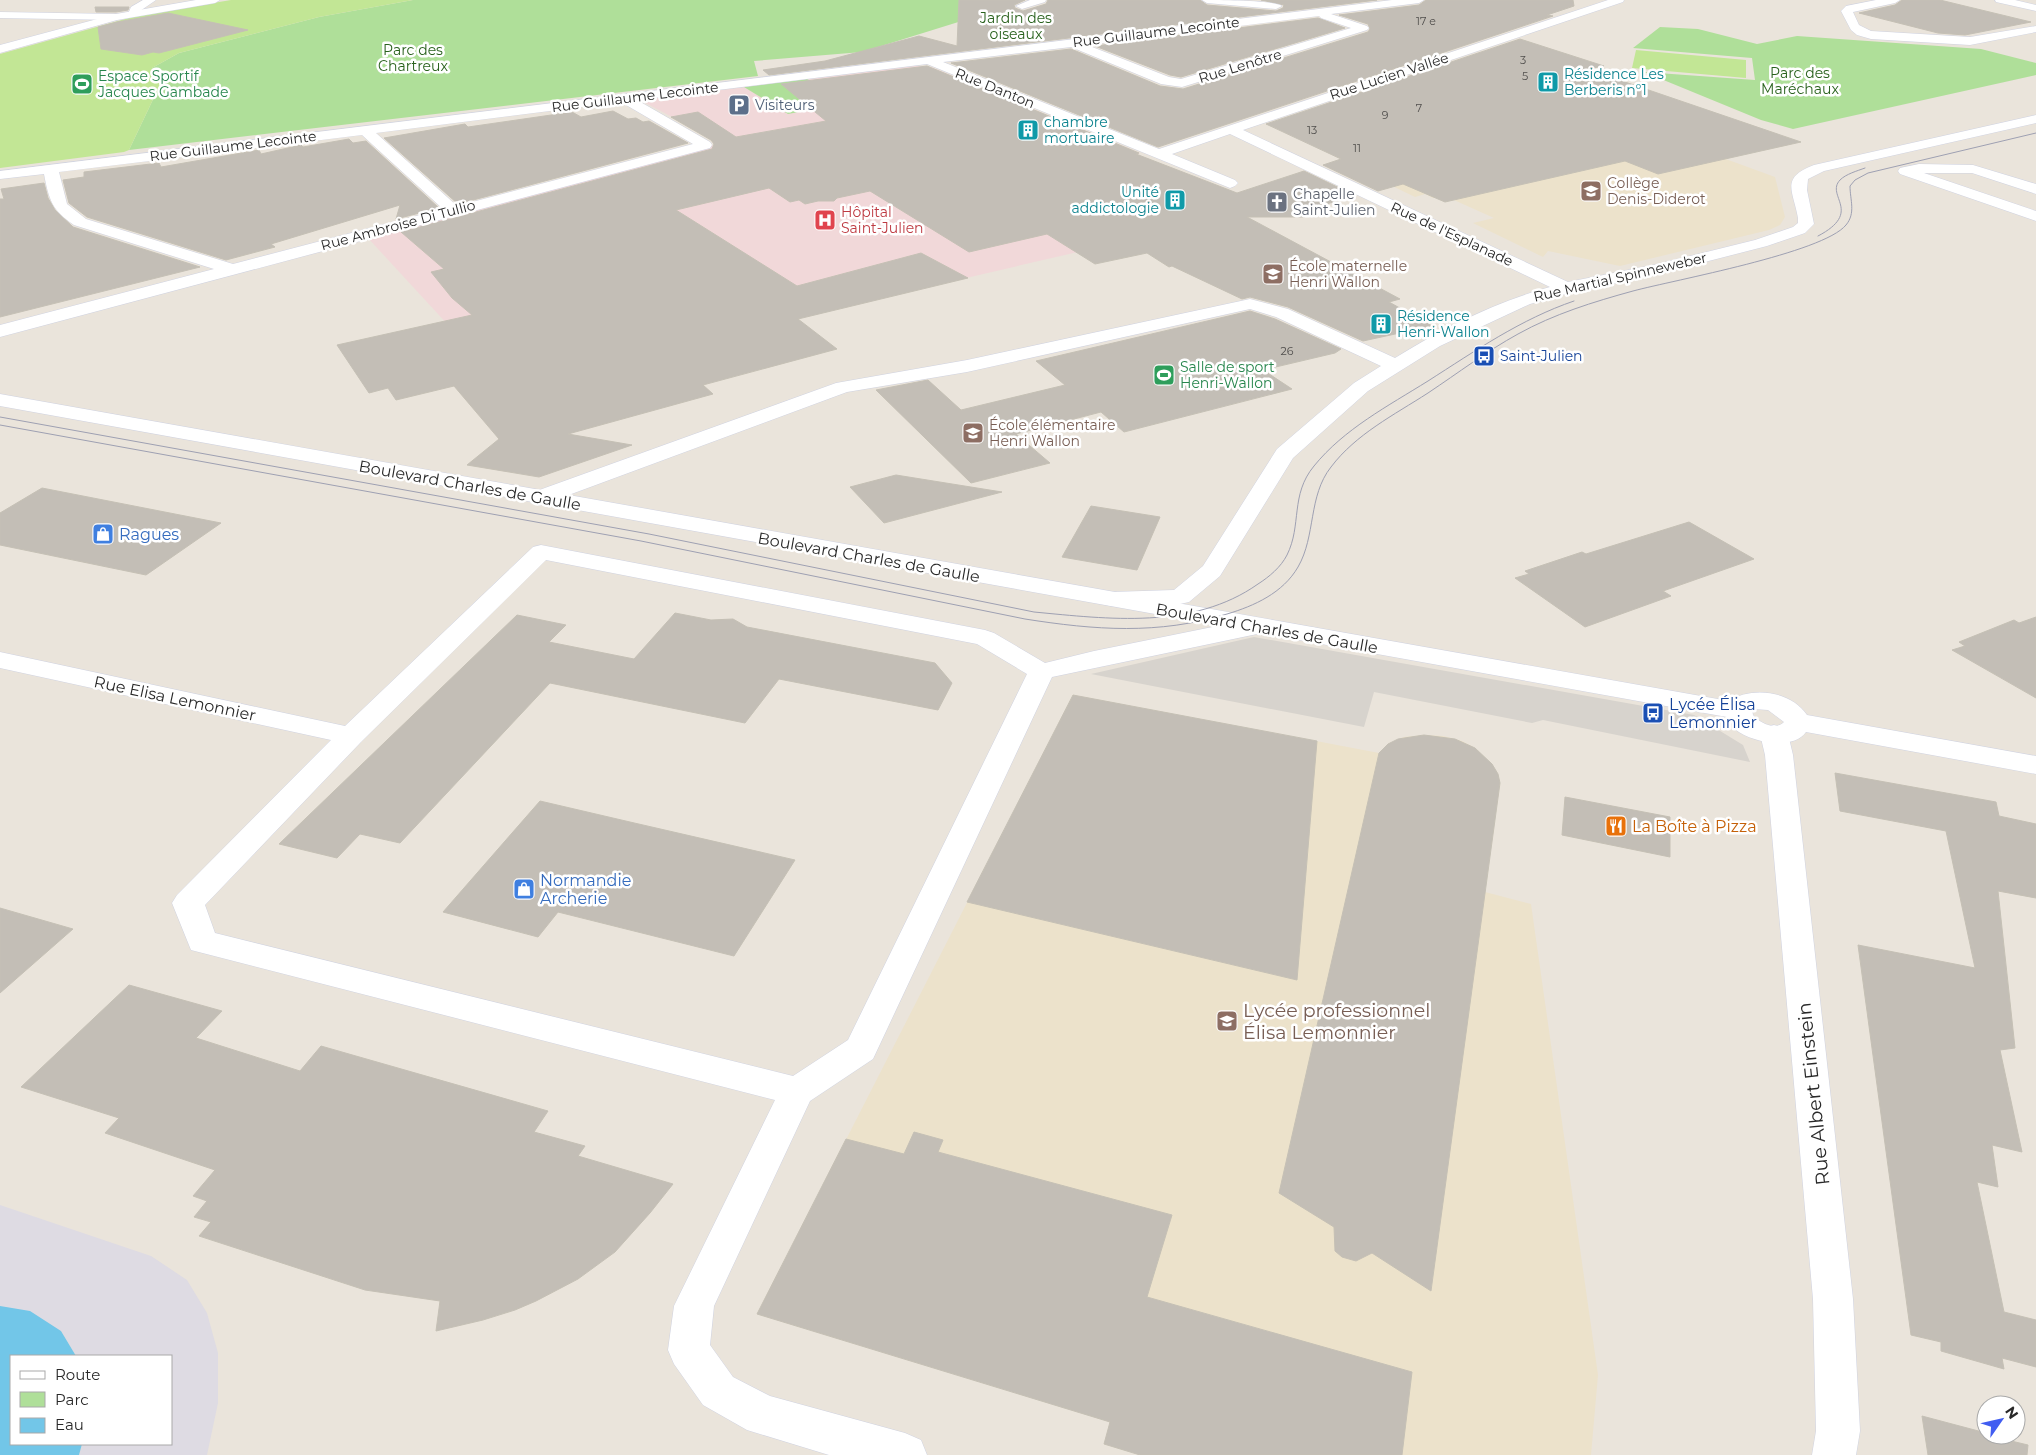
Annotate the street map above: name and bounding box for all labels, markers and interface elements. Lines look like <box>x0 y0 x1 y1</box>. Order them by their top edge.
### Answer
park label: Jardin des oiseaux <box>979 9 1052 43</box>
street label: Rue Guillaume Lecointe <box>1071 13 1241 51</box>
house number: 17 e <box>1416 14 1436 28</box>
park label: Parc des Chartreux <box>378 41 448 75</box>
street label: Rue Lenôtre <box>1196 45 1284 87</box>
street label: Rue Lucien Vallée <box>1327 48 1451 104</box>
house number: 3 <box>1520 53 1526 67</box>
street label: Rue Danton <box>952 64 1038 112</box>
park label: Parc des Maréchaux <box>1761 64 1839 98</box>
place label: Résidence Les Berberis n°1 <box>1564 65 1664 99</box>
place label: Espace Sportif Jacques Gambade <box>97 67 228 101</box>
house number: 5 <box>1522 69 1528 83</box>
building icon: Résidence Les Berberis n°1 <box>1536 70 1560 94</box>
sports icon: Espace Sportif Jacques Gambade <box>70 72 94 96</box>
street label: Rue Guillaume Lecointe <box>550 78 720 116</box>
parking icon: Visiteurs <box>727 93 751 117</box>
place label: Visiteurs <box>755 96 815 114</box>
house number: 7 <box>1416 101 1422 115</box>
house number: 9 <box>1382 108 1389 122</box>
place label: chambre mortuaire <box>1044 113 1114 147</box>
building icon: chambre mortuaire <box>1016 118 1040 142</box>
house number: 13 <box>1307 123 1317 137</box>
street label: Rue Guillaume Lecointe <box>148 127 318 165</box>
house number: 11 <box>1353 141 1361 155</box>
place label: Collège Denis-Diderot <box>1607 174 1706 208</box>
school or university icon: Collège Denis-Diderot <box>1579 179 1603 203</box>
place label: Unité addictologie <box>1071 183 1159 217</box>
place label: Chapelle Saint-Julien <box>1293 185 1376 219</box>
building icon: Unité addictologie <box>1163 188 1187 212</box>
church icon: Chapelle Saint-Julien <box>1265 190 1289 214</box>
street label: Rue Ambroise Di Tullio <box>319 196 477 254</box>
street label: Rue de l'Esplanade <box>1388 198 1516 270</box>
place label: Hôpital Saint-Julien <box>841 203 924 237</box>
hospital icon: Hôpital Saint-Julien <box>813 208 837 232</box>
street label: Rue Martial Spinneweber <box>1532 248 1709 306</box>
place label: École maternelle Henri Wallon <box>1289 257 1407 291</box>
school or university icon: École maternelle Henri Wallon <box>1261 262 1285 286</box>
place label: Résidence Henri-Wallon <box>1397 307 1489 341</box>
building icon: Résidence Henri-Wallon <box>1369 312 1393 336</box>
house number: 26 <box>1281 344 1294 358</box>
bus stop icon: Saint-Julien <box>1472 344 1496 368</box>
place label: Saint-Julien <box>1500 347 1583 365</box>
place label: Salle de sport Henri-Wallon <box>1180 358 1275 392</box>
sports icon: Salle de sport Henri-Wallon <box>1152 363 1176 387</box>
place label: École élémentaire Henri Wallon <box>989 416 1115 450</box>
school or university icon: École élémentaire Henri Wallon <box>961 421 985 445</box>
street label: Boulevard Charles de Gaulle <box>357 457 582 514</box>
shop icon: Ragues <box>91 522 115 546</box>
place label: Ragues <box>119 525 179 544</box>
street label: Boulevard Charles de Gaulle <box>756 529 981 586</box>
street label: Boulevard Charles de Gaulle <box>1154 600 1379 657</box>
street label: Rue Elisa Lemonnier <box>92 672 258 725</box>
place label: Lycée Élisa Lemonnier <box>1669 695 1757 732</box>
bus stop icon: Lycée Élisa Lemonnier <box>1641 701 1665 725</box>
restaurant icon: La Boîte à Pizza <box>1604 814 1628 838</box>
place label: La Boîte à Pizza <box>1632 817 1757 836</box>
place label: Normandie Archerie <box>540 871 631 908</box>
shop icon: Normandie Archerie <box>512 877 536 901</box>
place label: Lycée professionnel Élisa Lemonnier <box>1243 999 1430 1044</box>
street label: Rue Albert Einstein <box>1792 1002 1835 1186</box>
school or university icon: Lycée professionnel Élisa Lemonnier <box>1215 1009 1239 1033</box>
legend <box>10 1355 172 1445</box>
text: Route <box>55 1365 100 1384</box>
text: Parc <box>55 1390 89 1409</box>
north arrow <box>1976 1395 2026 1445</box>
text: N <box>2001 1403 2022 1422</box>
text: Eau <box>55 1415 84 1434</box>

